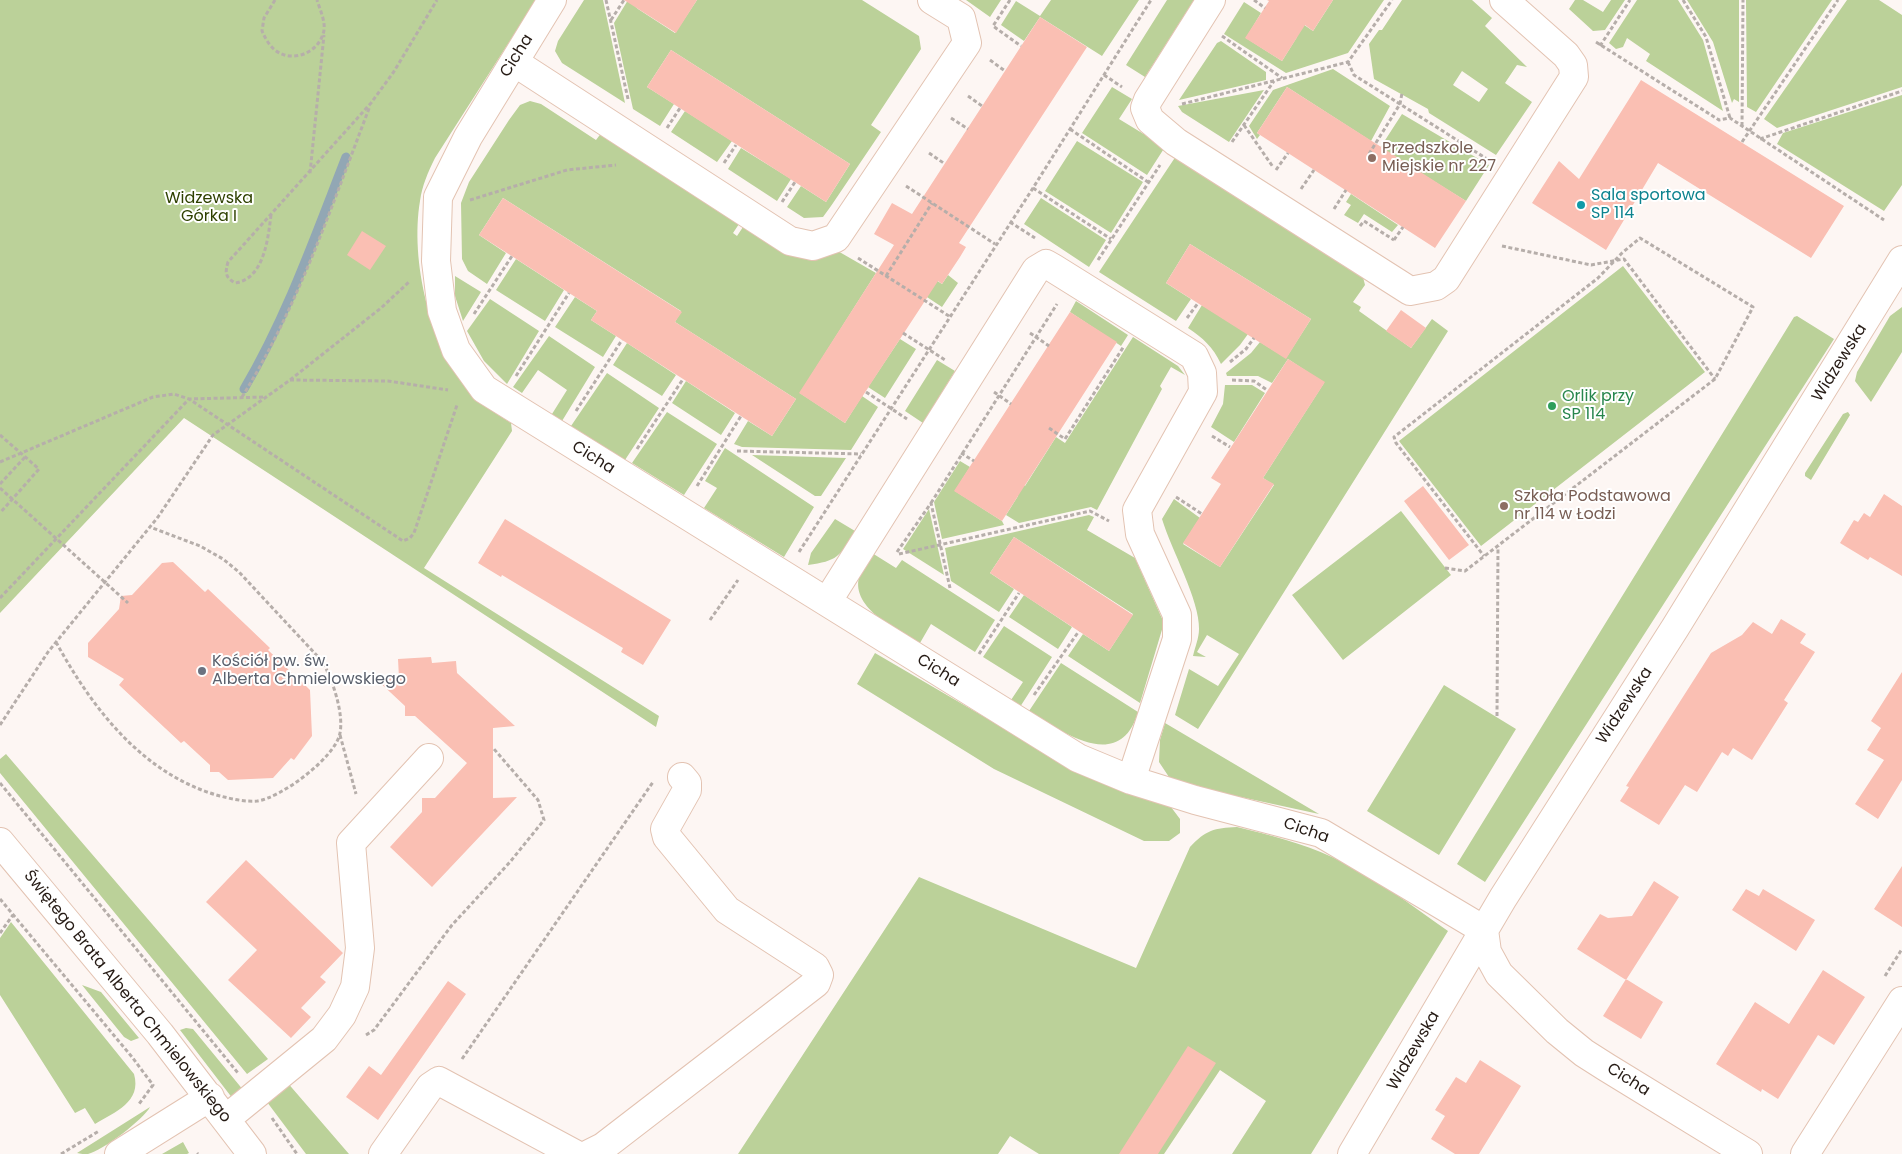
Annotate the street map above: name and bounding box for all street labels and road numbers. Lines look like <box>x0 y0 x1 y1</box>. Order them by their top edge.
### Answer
street label: Cicha <box>496 31 538 81</box>
street label: Widzewska <box>1809 321 1871 405</box>
street label: Cicha <box>568 437 618 479</box>
street label: Cicha <box>913 650 963 692</box>
street label: Widzewska <box>1593 664 1657 748</box>
street label: Cicha <box>1281 814 1331 848</box>
street label: Świętego Brata Alberta Chmielowskiego <box>19 867 235 1127</box>
street label: Widzewska <box>1384 1008 1444 1094</box>
street label: Cicha <box>1603 1059 1653 1101</box>

